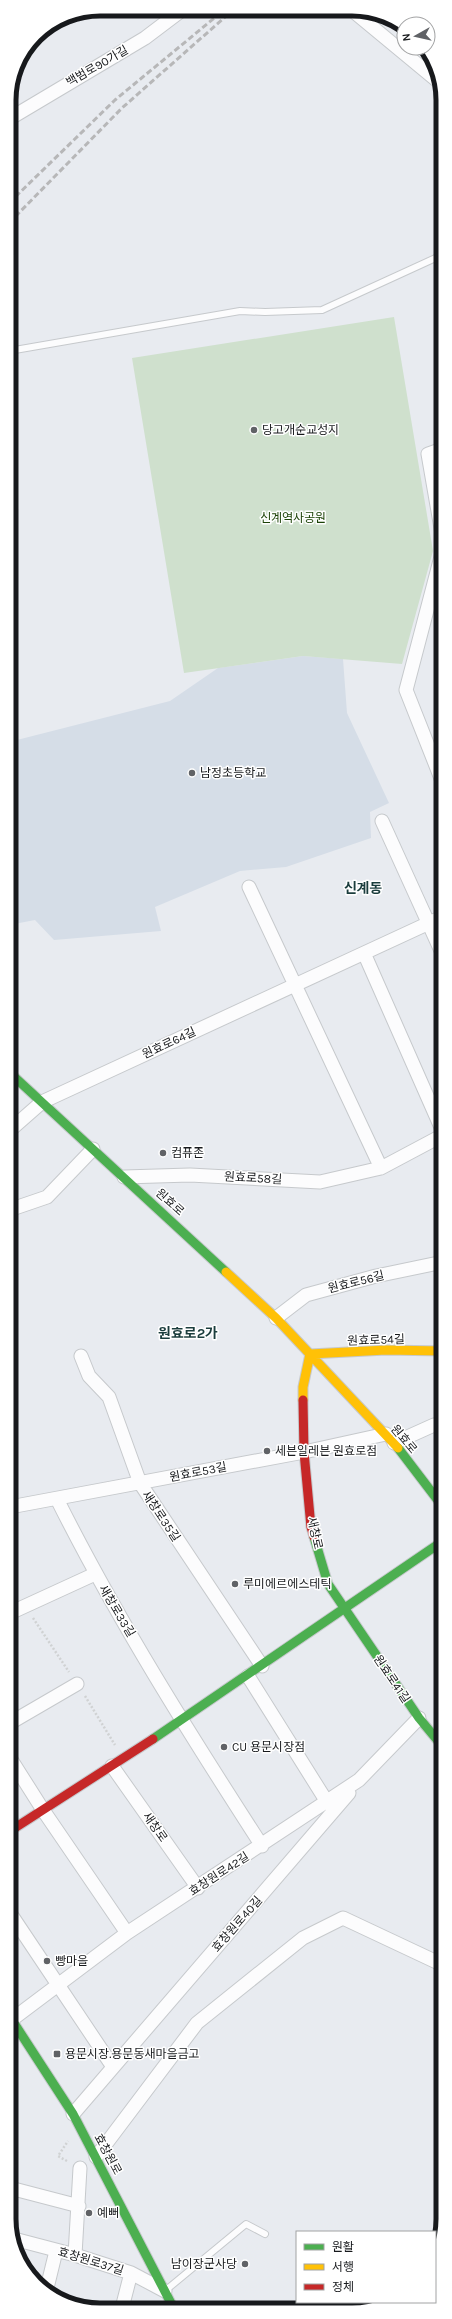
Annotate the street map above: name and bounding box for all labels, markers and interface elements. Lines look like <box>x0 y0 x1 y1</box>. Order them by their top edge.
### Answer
north arrow <box>396 16 436 56</box>
text: N <box>400 33 414 42</box>
street label: 백범로90가길 <box>63 43 131 89</box>
place label: 당고개순교성지 <box>262 423 339 437</box>
marker: 당고개순교성지 <box>249 425 259 435</box>
park label: 신계역사공원 <box>260 511 326 525</box>
place label: 남정초등학교 <box>200 766 266 780</box>
marker: 남정초등학교 <box>187 768 197 778</box>
district label: 신계동 <box>344 880 382 897</box>
street label: 원효로64길 <box>140 1024 198 1062</box>
place label: 컴퓨존 <box>171 1146 204 1160</box>
marker: 컴퓨존 <box>158 1148 168 1158</box>
street label: 원효로58길 <box>224 1169 282 1187</box>
street label: 원효로 <box>153 1186 187 1218</box>
street label: 원효로56길 <box>326 1268 386 1296</box>
district label: 원효로2가 <box>158 1325 218 1342</box>
street label: 원효로54길 <box>347 1332 405 1348</box>
street label: 원효로 <box>388 1422 420 1456</box>
place label: 세븐일레븐 원효로점 <box>275 1444 377 1458</box>
marker: 세븐일레븐 원효로점 <box>262 1446 272 1456</box>
street label: 원효로53길 <box>168 1460 228 1484</box>
street label: 새창로35길 <box>139 1488 183 1544</box>
street label: 새창로 <box>304 1515 326 1551</box>
place label: 루미에르에스테틱 <box>243 1577 331 1591</box>
marker: 루미에르에스테틱 <box>230 1579 240 1589</box>
street label: 새창로33길 <box>96 1582 138 1640</box>
street label: 원효로41길 <box>371 1652 413 1706</box>
place label: CU 용문시장점 <box>232 1740 305 1754</box>
marker: CU 용문시장점 <box>219 1742 229 1752</box>
street label: 새창로 <box>140 1809 170 1845</box>
street label: 효창원로42길 <box>186 1849 252 1899</box>
street label: 효창원로40길 <box>209 1893 265 1955</box>
place label: 빵마을 <box>55 1954 88 1968</box>
marker: 빵마을 <box>42 1956 52 1966</box>
place label: 용문시장.용문동새마을금고 <box>65 2047 200 2061</box>
marker: 용문시장.용문동새마을금고 <box>52 2049 62 2059</box>
street label: 효창원로 <box>91 2131 125 2177</box>
place label: 예뻐 <box>97 2206 119 2220</box>
marker: 예뻐 <box>84 2208 94 2218</box>
legend <box>296 2231 436 2303</box>
text: 원활 <box>332 2240 354 2254</box>
street label: 효창원로37길 <box>56 2244 126 2278</box>
place label: 남이장군사당 <box>171 2257 237 2271</box>
marker: 남이장군사당 <box>240 2259 250 2269</box>
text: 서행 <box>332 2260 354 2274</box>
text: 정체 <box>332 2280 354 2294</box>

